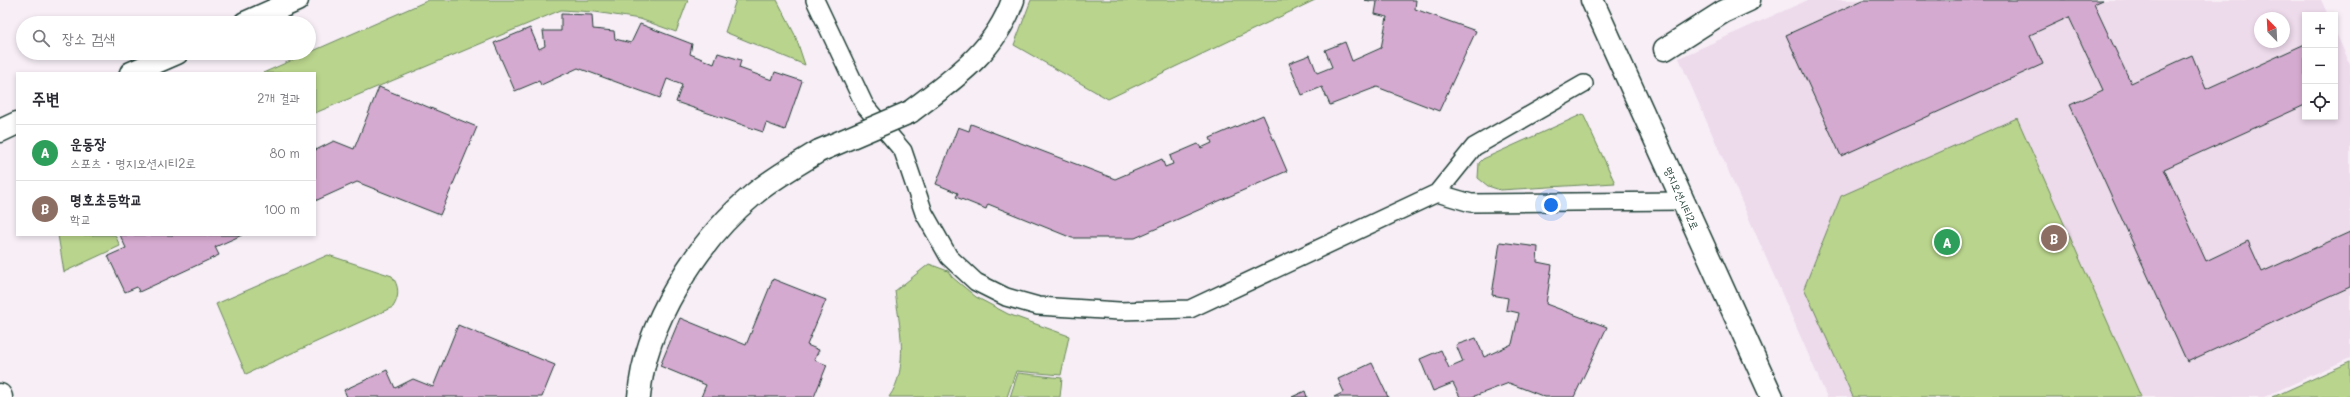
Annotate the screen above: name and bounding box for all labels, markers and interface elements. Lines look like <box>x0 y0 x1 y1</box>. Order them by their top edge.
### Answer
north arrow <box>2254 12 2290 48</box>
map controls <box>2302 12 2338 120</box>
button: + <box>2302 12 2338 48</box>
search box <box>16 16 316 60</box>
icon: search <box>30 27 52 49</box>
text: 장소 검색 <box>62 28 115 48</box>
button: − <box>2302 48 2338 84</box>
button: locate <box>2302 84 2338 120</box>
text: 주변 <box>32 87 59 109</box>
text: 2개 결과 <box>257 89 300 106</box>
text: 운동장 <box>70 133 106 153</box>
text: A <box>40 144 50 161</box>
text: 80 m <box>270 144 300 161</box>
text: 스포츠 · 명지오션시티2로 <box>70 154 196 171</box>
street label: 명지오션시티2로 <box>1661 164 1703 232</box>
text: 명호초등학교 <box>70 189 142 209</box>
your location <box>1541 195 1561 215</box>
text: B <box>41 200 49 217</box>
text: 100 m <box>264 200 300 217</box>
text: 학교 <box>70 210 91 227</box>
pin: B <box>2041 223 2067 253</box>
pin: A <box>1934 227 1960 257</box>

